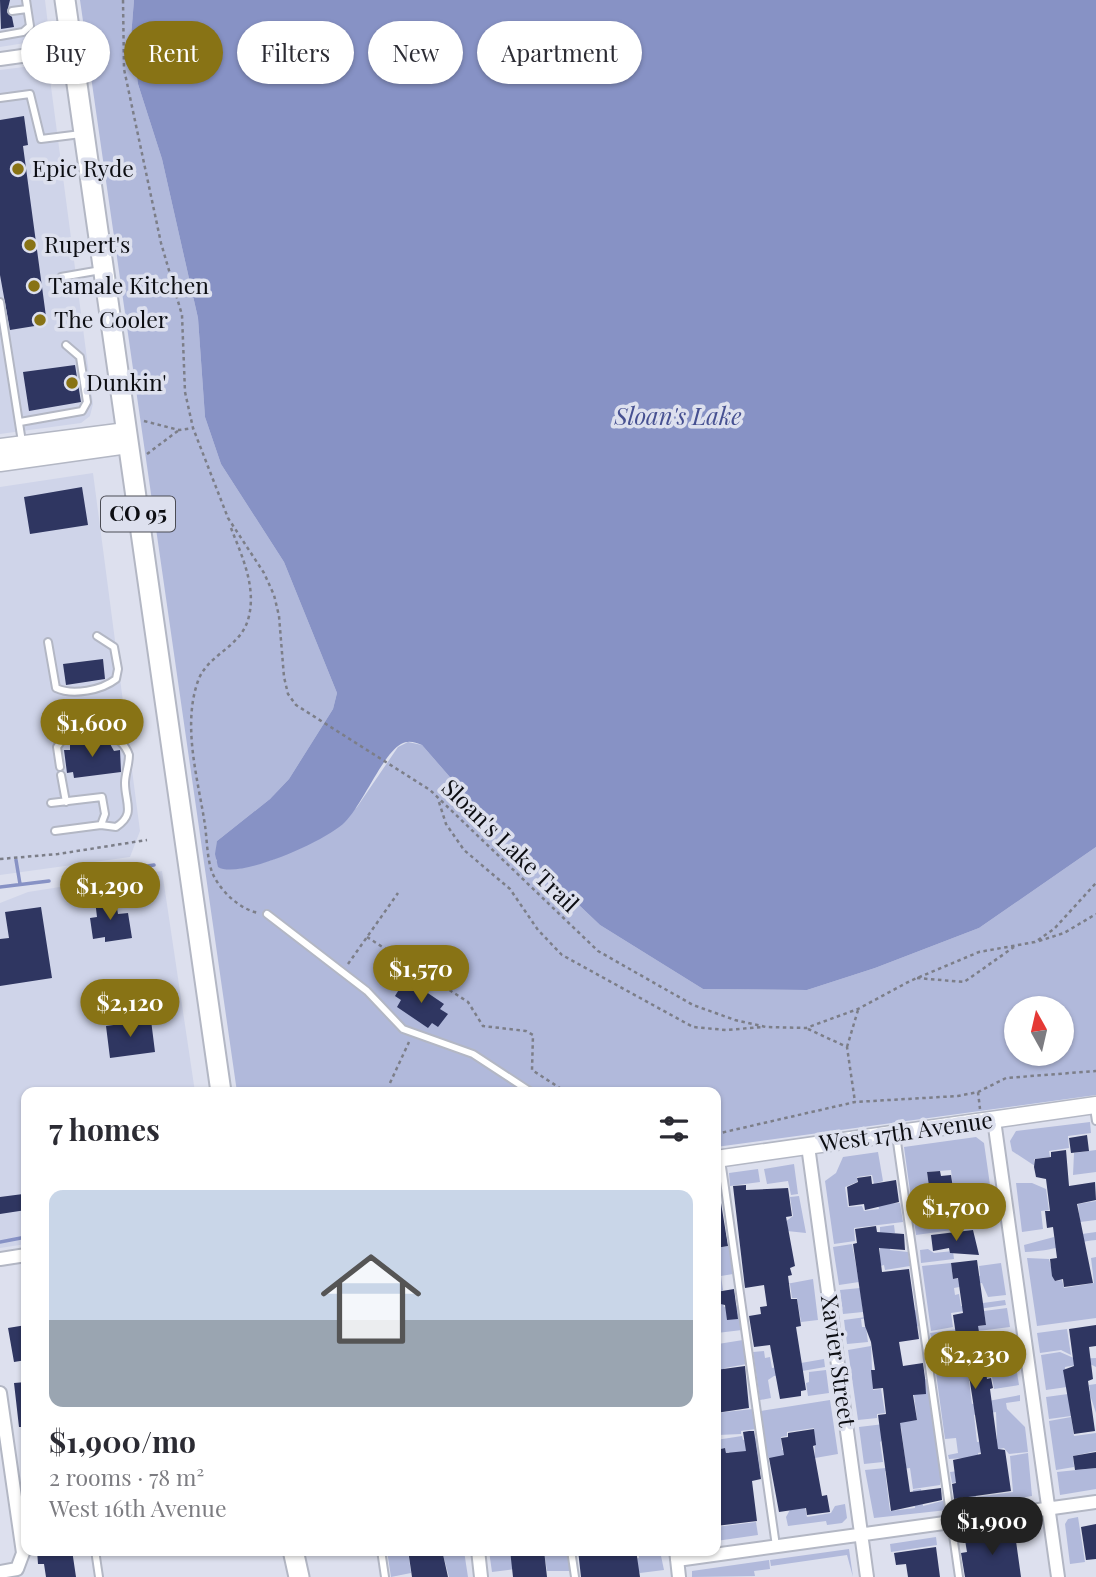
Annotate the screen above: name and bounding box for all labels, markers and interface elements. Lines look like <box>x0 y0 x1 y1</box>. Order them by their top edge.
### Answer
chip: Buy <box>21 21 110 84</box>
chip: Rent <box>124 21 223 84</box>
chip: Filters <box>237 21 354 84</box>
chip: New <box>368 21 463 84</box>
chip: Apartment <box>477 21 642 84</box>
place label: Epic Ryde <box>32 152 134 183</box>
marker: Epic Ryde <box>10 161 26 177</box>
place label: Rupert's <box>44 228 130 259</box>
marker: Rupert's <box>22 237 38 253</box>
place label: Tamale Kitchen <box>48 269 209 300</box>
marker: Tamale Kitchen <box>26 278 42 294</box>
place label: The Cooler <box>54 303 168 334</box>
marker: The Cooler <box>32 312 48 328</box>
place label: Dunkin' <box>86 366 167 397</box>
marker: Dunkin' <box>64 375 80 391</box>
water label: Sloan's Lake <box>613 399 742 431</box>
road number: CO 95 <box>101 496 175 532</box>
pin: $1,600 <box>35 700 149 759</box>
text: $1,600 <box>57 706 127 737</box>
street label: Sloan's Lake Trail <box>436 771 587 919</box>
pin: $1,290 <box>53 862 167 922</box>
text: $1,290 <box>76 869 144 900</box>
pin: $1,570 <box>364 946 478 1005</box>
text: $1,570 <box>389 952 453 983</box>
pin: $2,120 <box>73 979 187 1039</box>
text: $2,120 <box>96 986 164 1017</box>
north arrow <box>1004 996 1074 1066</box>
map controls <box>1004 996 1074 1066</box>
street label: West 17th Avenue <box>816 1103 995 1158</box>
text: 7 homes <box>49 1109 160 1149</box>
icon: filters <box>655 1110 693 1148</box>
pin: $1,700 <box>899 1184 1013 1243</box>
text: $1,700 <box>922 1190 990 1221</box>
icon: home <box>308 1236 434 1362</box>
street label: Xavier Street <box>815 1293 864 1430</box>
pin: $2,230 <box>918 1332 1032 1391</box>
text: $2,230 <box>940 1338 1010 1369</box>
text: $1,900/mo <box>49 1421 196 1461</box>
text: 2 rooms · 78 m² <box>49 1461 204 1492</box>
text: West 16th Avenue <box>49 1492 227 1523</box>
pin: $1,900 <box>935 1498 1049 1557</box>
text: $1,900 <box>957 1504 1027 1535</box>

